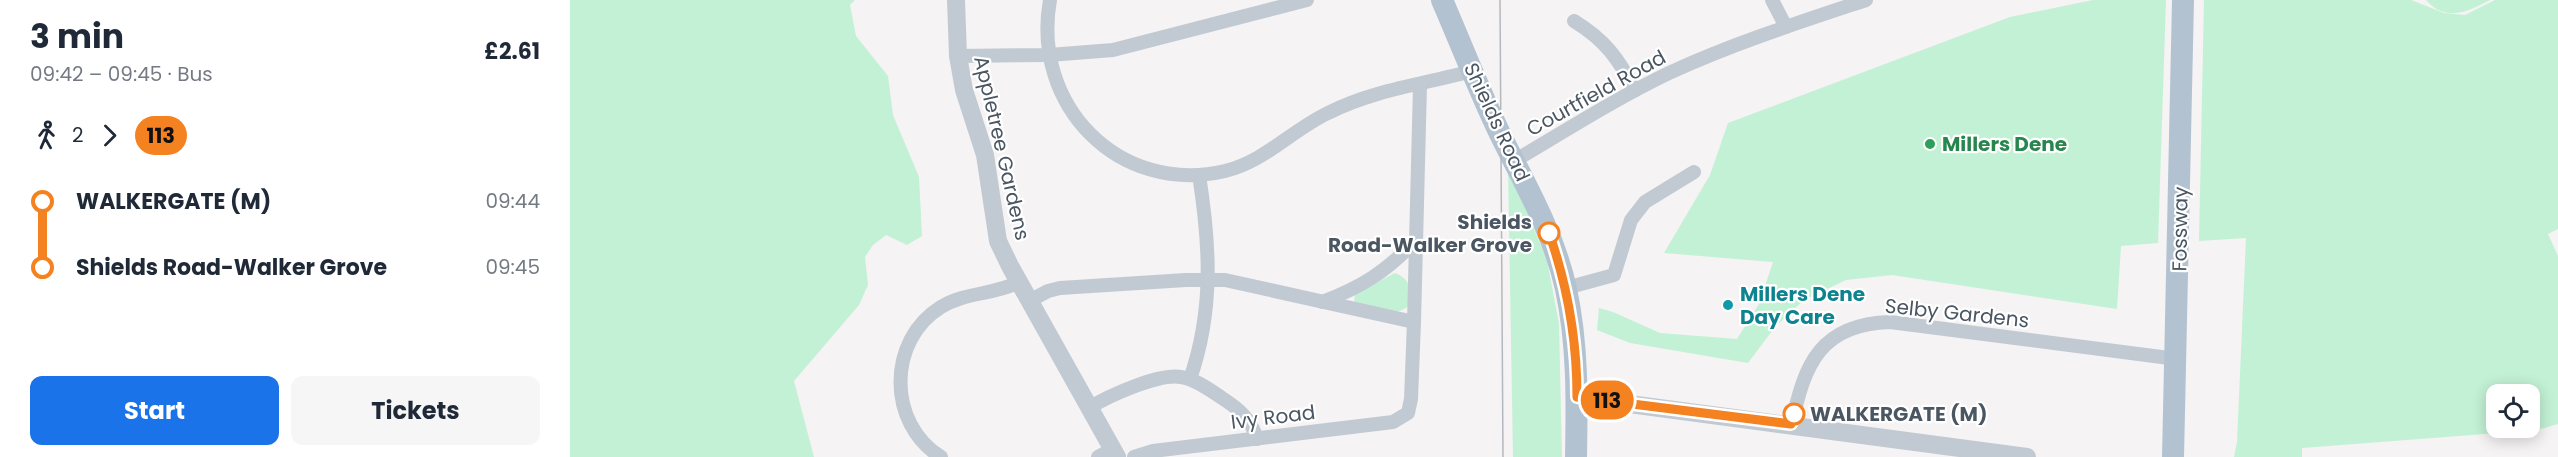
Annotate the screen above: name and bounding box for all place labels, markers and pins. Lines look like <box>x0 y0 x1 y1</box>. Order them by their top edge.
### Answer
place label: Millers Dene <box>1942 130 2067 158</box>
marker: Millers Dene <box>1923 137 1937 151</box>
place label: Shields Road-Walker Grove <box>1328 208 1532 259</box>
marker: Shields Road-Walker Grove <box>1538 222 1560 244</box>
place label: Millers Dene Day Care <box>1740 280 1865 331</box>
marker: Millers Dene Day Care <box>1721 298 1735 312</box>
place label: WALKERGATE (M) <box>1810 400 1987 428</box>
marker: WALKERGATE (M) <box>1783 403 1805 425</box>

